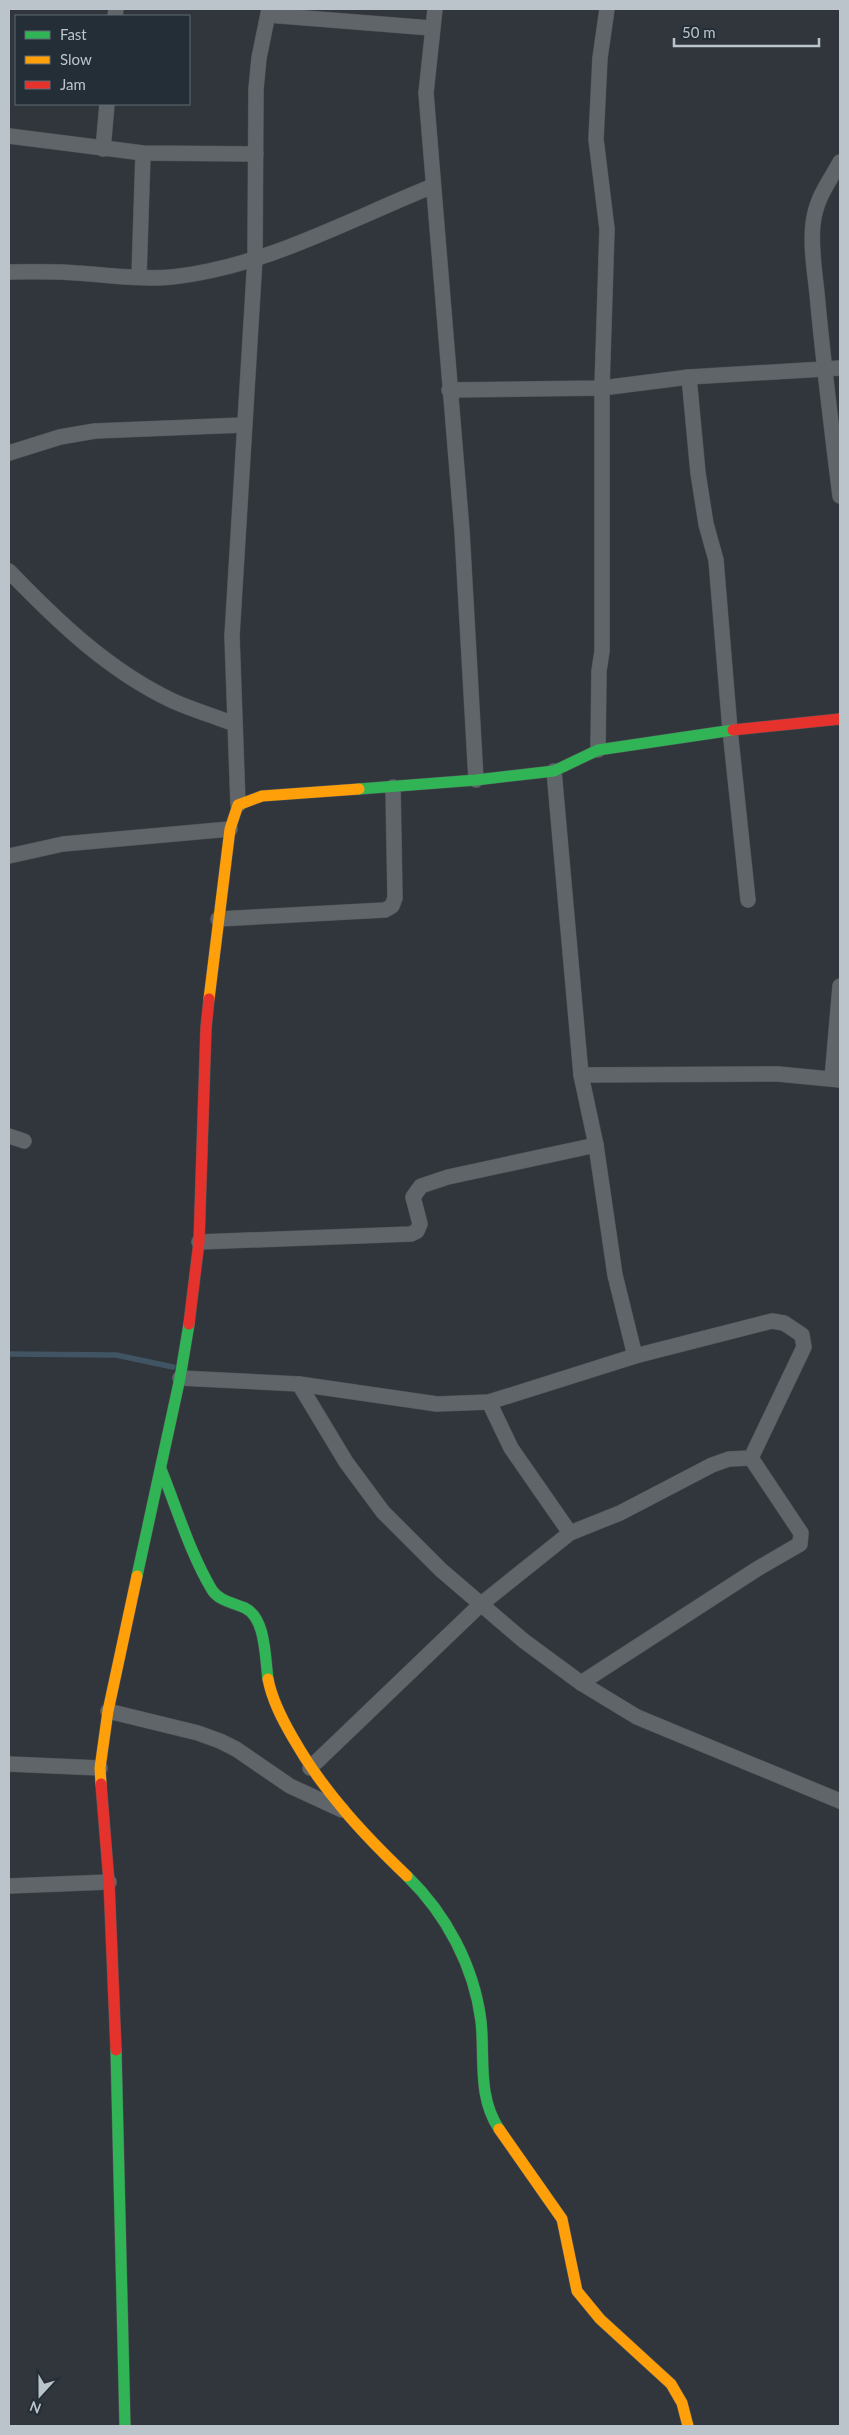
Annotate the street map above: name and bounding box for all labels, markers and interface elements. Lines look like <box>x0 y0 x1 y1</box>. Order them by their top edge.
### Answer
legend <box>15 15 190 105</box>
scale bar <box>674 15 819 47</box>
text: 50 m <box>682 23 716 41</box>
text: Fast <box>60 25 87 43</box>
text: Slow <box>60 50 92 68</box>
text: Jam <box>60 75 86 93</box>
north arrow <box>15 2370 65 2420</box>
text: N <box>27 2398 43 2417</box>

